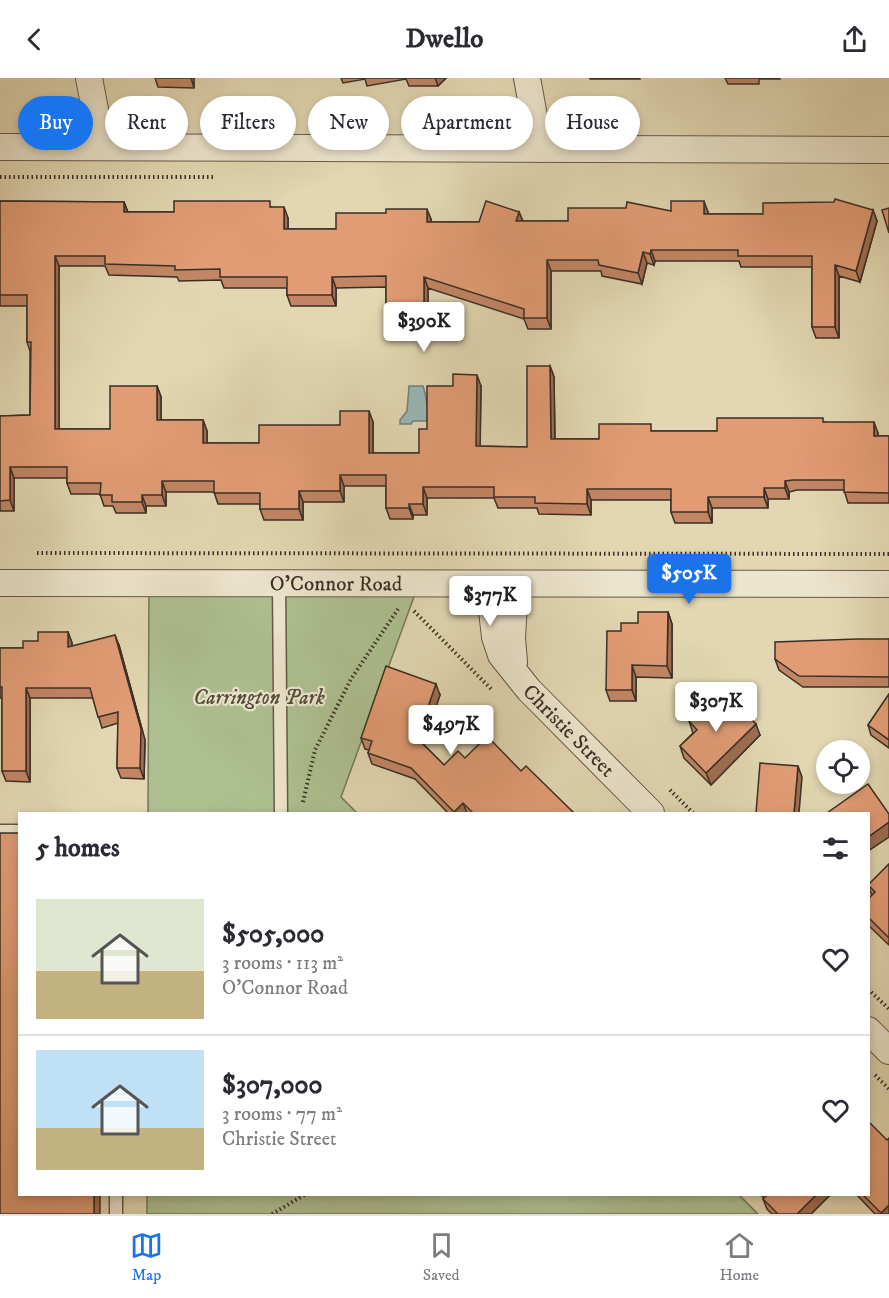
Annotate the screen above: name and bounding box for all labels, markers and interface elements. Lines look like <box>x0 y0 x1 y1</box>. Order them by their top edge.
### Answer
text: Dwello <box>406 22 483 56</box>
icon: back <box>18 23 51 56</box>
icon: share <box>838 23 871 56</box>
chip: Buy <box>18 96 93 150</box>
chip: Rent <box>105 96 188 150</box>
chip: Filters <box>200 96 296 150</box>
chip: New <box>308 96 389 150</box>
chip: Apartment <box>401 96 533 150</box>
chip: House <box>545 96 640 150</box>
pin: $390K <box>382 302 466 353</box>
text: $390K <box>397 309 451 334</box>
pin: $505K <box>647 554 731 605</box>
text: $505K <box>661 561 717 586</box>
street label: O'Connor Road <box>270 571 403 597</box>
pin: $377K <box>448 576 532 627</box>
text: $377K <box>463 583 517 608</box>
street label: Christie Street <box>517 679 620 783</box>
pin: $307K <box>674 682 758 733</box>
park label: Carrington Park <box>193 685 325 711</box>
text: $307K <box>689 689 743 714</box>
pin: $497K <box>409 705 493 756</box>
text: $497K <box>423 712 480 737</box>
map controls <box>816 740 870 794</box>
button: locate <box>816 740 870 794</box>
text: 5 homes <box>36 832 120 865</box>
icon: filters <box>819 832 852 865</box>
text: $505,000 <box>222 918 324 951</box>
icon: home <box>84 923 156 995</box>
icon: heart <box>819 943 852 976</box>
text: 3 rooms · 113 m² <box>222 951 343 976</box>
text: O'Connor Road <box>222 976 348 1001</box>
text: $307,000 <box>222 1069 322 1102</box>
icon: home <box>84 1074 156 1146</box>
icon: heart <box>819 1094 852 1127</box>
text: 3 rooms · 77 m² <box>222 1102 342 1127</box>
text: Christie Street <box>222 1127 337 1152</box>
tab: Map <box>130 1229 163 1285</box>
tab: Saved <box>423 1229 460 1285</box>
tab: Home <box>719 1229 759 1285</box>

